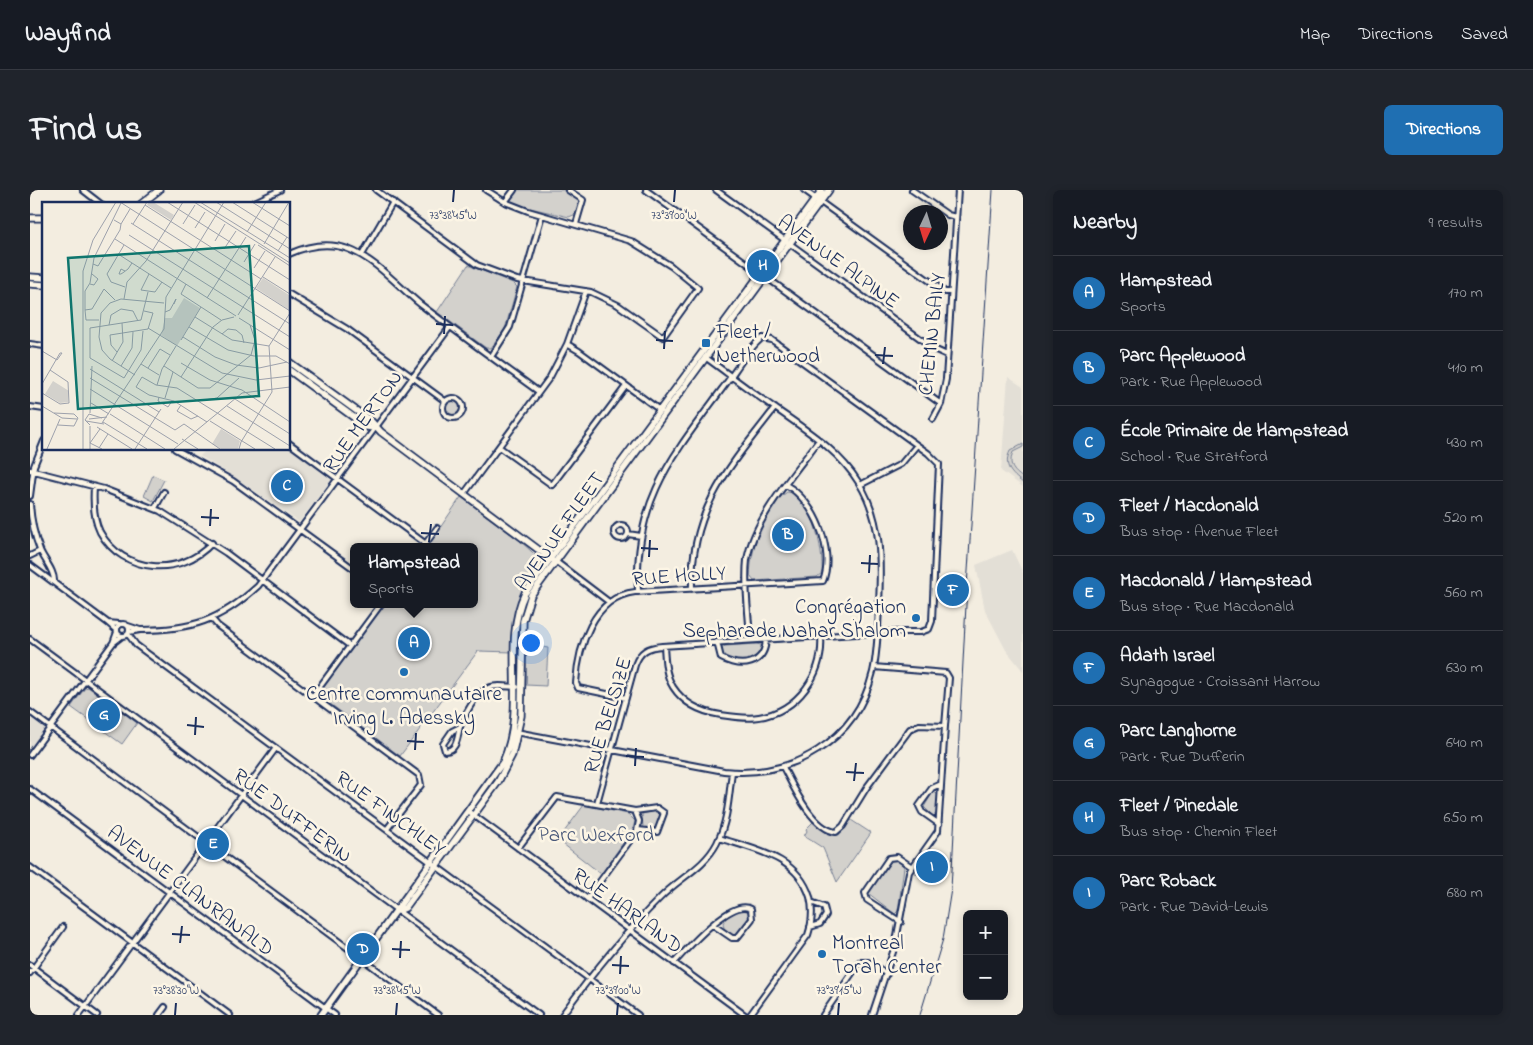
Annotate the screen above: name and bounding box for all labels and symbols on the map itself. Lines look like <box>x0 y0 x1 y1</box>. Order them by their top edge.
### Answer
inset map <box>42 202 290 450</box>
north arrow <box>903 205 948 250</box>
text: 73°38'45"W <box>429 207 477 225</box>
text: 73°39'00"W <box>651 207 697 225</box>
street label: AVENUE ALPINE <box>771 208 905 317</box>
pin: H <box>747 247 779 285</box>
street label: CHEMIN BAILY <box>912 271 954 397</box>
place label: Fleet / Netherwood <box>715 318 820 372</box>
marker: Fleet / Netherwood <box>700 337 712 349</box>
street label: RUE MERTON <box>316 365 411 480</box>
street label: AVENUE FLEET <box>508 466 613 598</box>
pin: C <box>271 467 303 505</box>
pin: B <box>772 516 804 554</box>
street label: RUE HOLLY <box>631 559 727 595</box>
pin: F <box>937 571 969 609</box>
place label: Congrégation Sepharade Nahar Shalom <box>683 593 906 647</box>
marker: Congrégation Sepharade Nahar Shalom <box>910 612 922 624</box>
pin: A <box>398 624 430 662</box>
your location <box>518 630 544 656</box>
street label: RUE BELSIZE <box>577 654 641 778</box>
marker: Centre communautaire Irving L. Adessky <box>398 666 410 678</box>
place label: Centre communautaire Irving L. Adessky <box>306 680 503 736</box>
pin: G <box>88 696 120 734</box>
street label: RUE DUFFERIN <box>226 762 358 871</box>
street label: RUE FINCHLEY <box>329 764 451 865</box>
street label: AVENUE CLANRANALD <box>103 819 279 961</box>
park label: Parc Wexford <box>538 821 654 851</box>
pin: E <box>197 825 229 863</box>
pin: I <box>916 848 948 886</box>
street label: RUE HARLAND <box>565 861 688 962</box>
place label: Montreal Torah Center <box>832 929 942 983</box>
pin: D <box>347 930 379 968</box>
marker: Montreal Torah Center <box>816 948 828 960</box>
text: 73°38'30"W <box>153 982 199 1000</box>
text: 73°38'45"W <box>373 982 421 1000</box>
text: 73°39'00"W <box>595 982 641 1000</box>
text: 73°39'15"W <box>816 982 862 1000</box>

